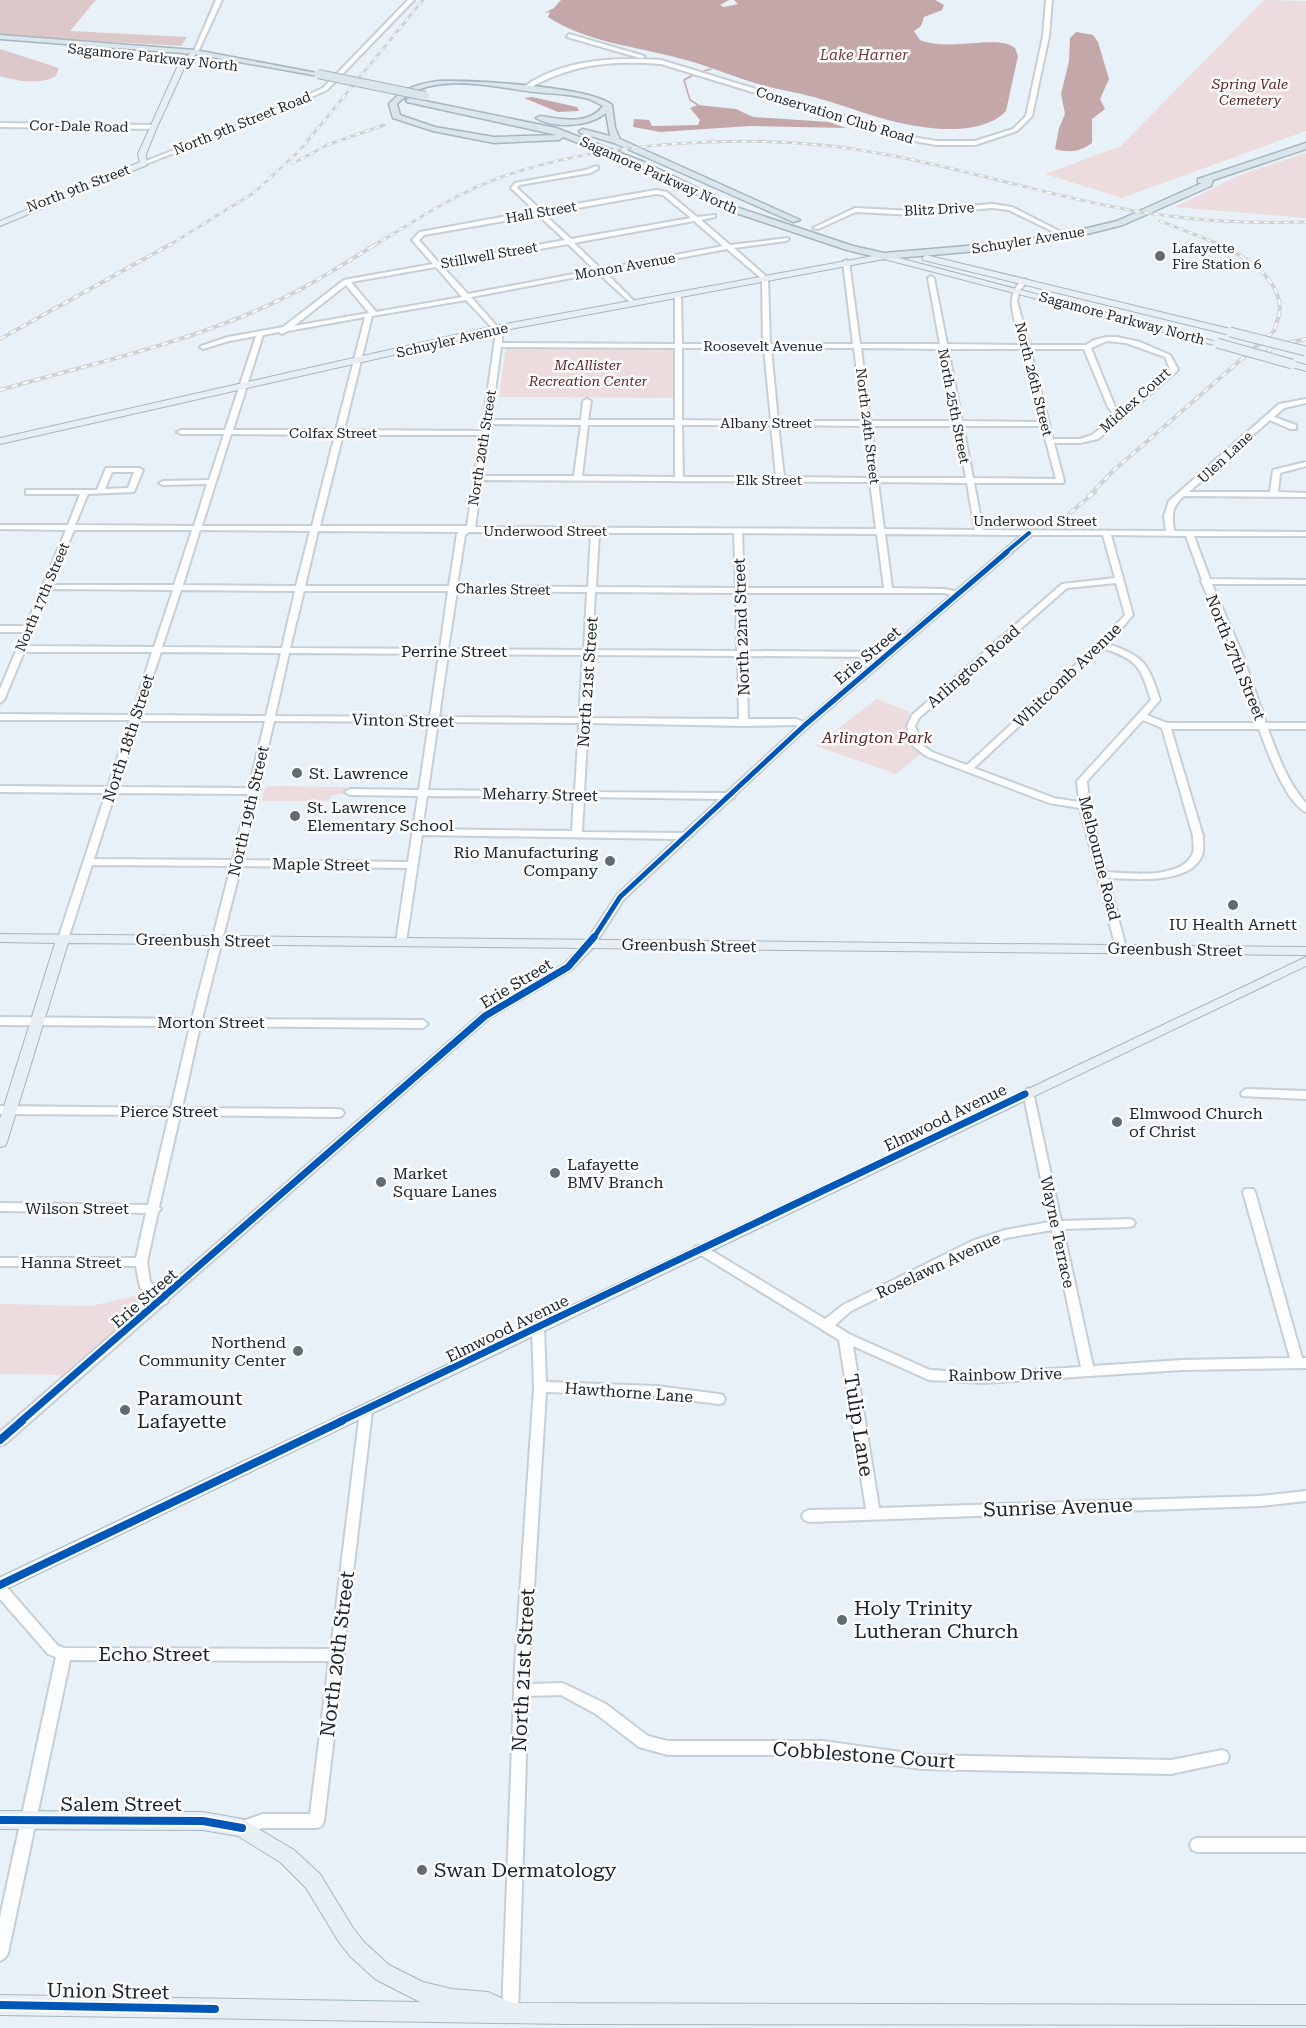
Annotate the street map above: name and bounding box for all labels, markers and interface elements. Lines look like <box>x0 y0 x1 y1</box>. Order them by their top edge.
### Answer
street label: Sagamore Parkway North <box>67 40 239 74</box>
water label: Lake Harner <box>819 46 909 64</box>
park label: Spring Vale Cemetery <box>1211 76 1288 108</box>
street label: Conservation Club Road <box>754 83 916 147</box>
street label: North 9th Street Road <box>171 88 313 158</box>
street label: Cor-Dale Road <box>29 117 129 135</box>
street label: Sagamore Parkway North <box>578 133 740 217</box>
street label: North 9th Street <box>24 161 132 215</box>
street label: Hall Street <box>504 198 578 226</box>
street label: Blitz Drive <box>904 199 975 219</box>
street label: Schuyler Avenue <box>970 223 1086 257</box>
street label: Stillwell Street <box>439 239 539 271</box>
place label: Lafayette Fire Station 6 <box>1172 240 1262 272</box>
street label: Monon Avenue <box>573 249 677 283</box>
marker: Lafayette Fire Station 6 <box>1153 249 1167 263</box>
street label: Sagamore Parkway North <box>1037 288 1207 348</box>
street label: Schuyler Avenue <box>395 319 510 361</box>
street label: North 26th Street <box>1012 320 1056 438</box>
street label: Roosevelt Avenue <box>703 338 823 354</box>
street label: North 25th Street <box>935 347 973 465</box>
park label: McAllister Recreation Center <box>528 357 647 389</box>
street label: Midlex Court <box>1097 364 1173 436</box>
street label: North 24th Street <box>853 367 883 485</box>
street label: North 20th Street <box>465 389 499 507</box>
street label: Albany Street <box>720 415 812 431</box>
street label: Colfax Street <box>289 425 377 441</box>
street label: Ulen Lane <box>1194 427 1256 486</box>
street label: Elk Street <box>736 472 802 488</box>
street label: Underwood Street <box>973 513 1097 529</box>
street label: Underwood Street <box>483 523 607 539</box>
street label: North 17th Street <box>12 540 72 654</box>
street label: North 22nd Street <box>730 558 753 696</box>
street label: Charles Street <box>455 580 551 598</box>
street label: North 27th Street <box>1202 592 1269 723</box>
street label: North 21st Street <box>573 616 602 748</box>
street label: Whitcomb Avenue <box>1009 619 1125 732</box>
street label: Arlington Road <box>923 621 1024 712</box>
street label: Erie Street <box>830 622 904 689</box>
street label: Perrine Street <box>401 642 507 661</box>
street label: North 18th Street <box>99 672 158 805</box>
street label: Vinton Street <box>352 710 454 731</box>
park label: Arlington Park <box>821 728 932 747</box>
street label: North 19th Street <box>224 744 273 878</box>
place label: St. Lawrence <box>309 764 408 783</box>
marker: St. Lawrence <box>290 766 304 780</box>
street label: Meharry Street <box>482 784 598 805</box>
street label: Melbourne Road <box>1075 794 1124 922</box>
place label: St. Lawrence Elementary School <box>307 798 454 835</box>
marker: St. Lawrence Elementary School <box>288 809 302 823</box>
place label: Rio Manufacturing Company <box>453 843 599 880</box>
street label: Maple Street <box>272 854 370 875</box>
marker: Rio Manufacturing Company <box>603 854 617 868</box>
marker: IU Health Arnett <box>1226 898 1240 912</box>
place label: IU Health Arnett <box>1169 915 1297 934</box>
street label: Greenbush Street <box>135 930 271 951</box>
street label: Greenbush Street <box>621 935 757 956</box>
street label: Greenbush Street <box>1107 939 1243 960</box>
street label: Erie Street <box>477 954 556 1012</box>
street label: Morton Street <box>157 1013 265 1032</box>
street label: Elmwood Avenue <box>881 1079 1010 1155</box>
street label: Pierce Street <box>120 1102 218 1121</box>
place label: Elmwood Church of Christ <box>1129 1104 1263 1141</box>
marker: Elmwood Church of Christ <box>1110 1115 1124 1129</box>
place label: Lafayette BMV Branch <box>567 1155 664 1192</box>
place label: Market Square Lanes <box>393 1164 497 1201</box>
marker: Lafayette BMV Branch <box>548 1166 562 1180</box>
street label: Wayne Terrace <box>1036 1174 1079 1290</box>
marker: Market Square Lanes <box>374 1175 388 1189</box>
street label: Wilson Street <box>25 1199 129 1218</box>
street label: Roselawn Avenue <box>873 1228 1004 1303</box>
street label: Hanna Street <box>20 1253 122 1272</box>
street label: Erie Street <box>108 1265 181 1332</box>
street label: Elmwood Avenue <box>443 1290 572 1366</box>
place label: Northend Community Center <box>139 1333 286 1370</box>
marker: Northend Community Center <box>291 1344 305 1358</box>
street label: Rainbow Drive <box>948 1364 1062 1385</box>
street label: Tulip Lane <box>839 1372 879 1478</box>
street label: Hawthorne Lane <box>564 1379 694 1406</box>
place label: Paramount Lafayette <box>137 1386 243 1433</box>
marker: Paramount Lafayette <box>118 1403 132 1417</box>
street label: Sunrise Avenue <box>983 1492 1133 1522</box>
street label: North 20th Street <box>315 1569 359 1738</box>
street label: North 21st Street <box>507 1587 539 1752</box>
place label: Holy Trinity Lutheran Church <box>854 1596 1019 1643</box>
marker: Holy Trinity Lutheran Church <box>835 1613 849 1627</box>
street label: Echo Street <box>98 1642 210 1666</box>
street label: Cobblestone Court <box>772 1737 957 1773</box>
street label: Salem Street <box>60 1792 182 1816</box>
place label: Swan Dermatology <box>434 1858 617 1882</box>
marker: Swan Dermatology <box>415 1863 429 1877</box>
street label: Union Street <box>47 1978 170 2004</box>

